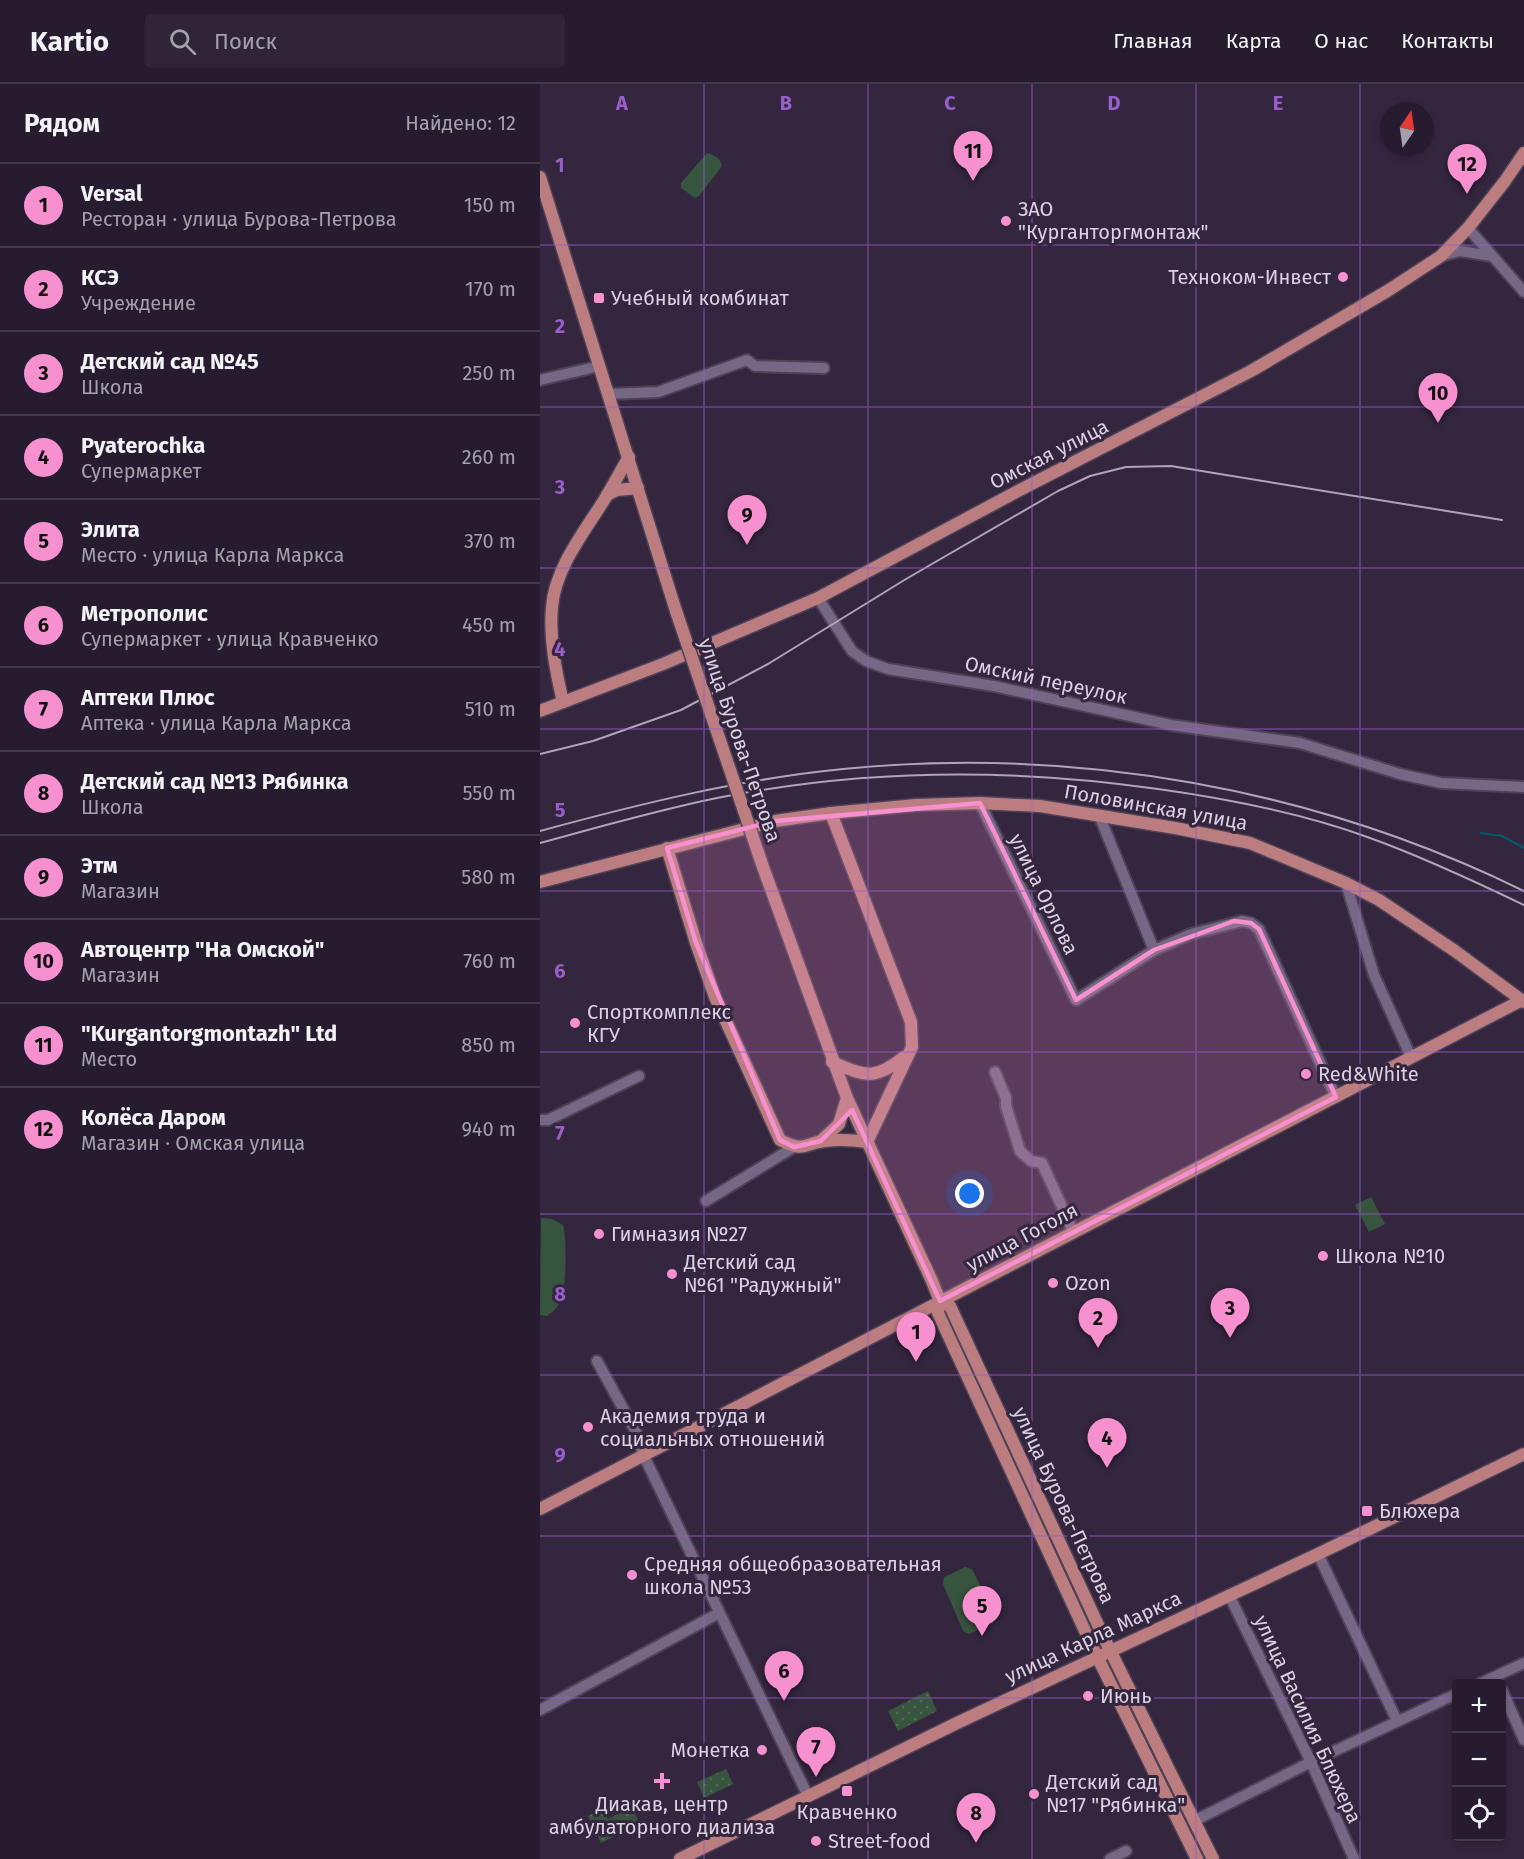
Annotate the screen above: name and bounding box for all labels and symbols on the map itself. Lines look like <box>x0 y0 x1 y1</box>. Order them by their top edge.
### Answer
text: A <box>615 91 629 115</box>
text: B <box>780 91 792 115</box>
text: C <box>944 91 956 115</box>
text: D <box>1107 91 1121 115</box>
text: E <box>1273 91 1283 115</box>
north arrow <box>1380 102 1434 156</box>
pin: 11 <box>954 132 992 181</box>
pin: 12 <box>1448 144 1486 194</box>
text: 1 <box>555 153 565 177</box>
place label: ЗАО "Курганторгмонтаж" <box>1018 197 1209 244</box>
marker: ЗАО "Курганторгмонтаж" <box>999 214 1013 228</box>
place label: Техноком-Инвест <box>1168 265 1332 289</box>
marker: Техноком-Инвест <box>1336 270 1350 284</box>
place label: Учебный комбинат <box>611 286 790 310</box>
marker: Учебный комбинат <box>592 291 606 305</box>
text: 2 <box>555 314 565 338</box>
pin: 10 <box>1418 374 1458 423</box>
street label: Омская улица <box>986 414 1112 494</box>
text: 3 <box>554 475 565 499</box>
pin: 9 <box>728 496 766 545</box>
street label: улица Бурова-Петрова <box>694 635 786 845</box>
text: 4 <box>554 637 566 661</box>
street label: Омский переулок <box>963 651 1130 709</box>
street label: Половинская улица <box>1062 779 1250 835</box>
text: 5 <box>555 798 566 822</box>
street label: улица Орлова <box>1004 830 1084 958</box>
text: 6 <box>554 959 566 983</box>
place label: Спорткомплекс КГУ <box>587 1000 731 1047</box>
marker: Спорткомплекс КГУ <box>568 1016 582 1030</box>
place label: Red&White <box>1318 1062 1419 1086</box>
marker: Red&White <box>1299 1067 1313 1081</box>
text: 7 <box>555 1121 565 1145</box>
your location <box>955 1179 984 1208</box>
street label: улица Гоголя <box>962 1198 1082 1276</box>
place label: Гимназия №27 <box>611 1222 747 1246</box>
marker: Гимназия №27 <box>592 1227 606 1241</box>
place label: Школа №10 <box>1335 1244 1445 1268</box>
marker: Школа №10 <box>1316 1249 1330 1263</box>
place label: Детский сад №61 "Радужный" <box>683 1250 841 1297</box>
marker: Детский сад №61 "Радужный" <box>665 1267 679 1281</box>
place label: Ozon <box>1065 1271 1111 1295</box>
marker: Ozon <box>1046 1276 1060 1290</box>
text: 8 <box>554 1282 566 1306</box>
pin: 3 <box>1210 1288 1250 1338</box>
pin: 2 <box>1078 1298 1118 1348</box>
pin: 1 <box>896 1312 935 1362</box>
street label: улица Бурова-Петрова <box>1008 1403 1120 1607</box>
place label: Академия труда и социальных отношений <box>600 1404 825 1451</box>
pin: 4 <box>1088 1418 1126 1468</box>
marker: Академия труда и социальных отношений <box>581 1420 595 1434</box>
text: 9 <box>554 1443 566 1467</box>
place label: Блюхера <box>1379 1499 1460 1523</box>
marker: Блюхера <box>1360 1504 1374 1518</box>
place label: Средняя общеобразовательная школа №53 <box>644 1552 942 1599</box>
marker: Средняя общеобразовательная школа №53 <box>625 1568 639 1582</box>
pin: 5 <box>962 1586 1002 1636</box>
street label: улица Карла Маркса <box>1001 1586 1185 1688</box>
street label: улица Василия Блюхера <box>1249 1611 1367 1827</box>
pin: 6 <box>764 1652 804 1701</box>
place label: Июнь <box>1100 1684 1152 1708</box>
marker: Июнь <box>1081 1689 1095 1703</box>
pin: 7 <box>796 1728 836 1777</box>
place label: Монетка <box>671 1738 750 1762</box>
marker: Монетка <box>755 1743 769 1757</box>
place label: Детский сад №17 "Рябинка" <box>1045 1770 1185 1817</box>
marker: Диакав, центр амбулаторного диализа <box>653 1772 671 1790</box>
marker: Кравченко <box>840 1784 854 1798</box>
marker: Детский сад №17 "Рябинка" <box>1027 1787 1041 1801</box>
place label: Диакав, центр амбулаторного диализа <box>549 1792 775 1839</box>
pin: 8 <box>956 1794 996 1843</box>
place label: Кравченко <box>797 1800 897 1824</box>
place label: Street-food <box>828 1829 931 1853</box>
marker: Street-food <box>809 1834 823 1848</box>

